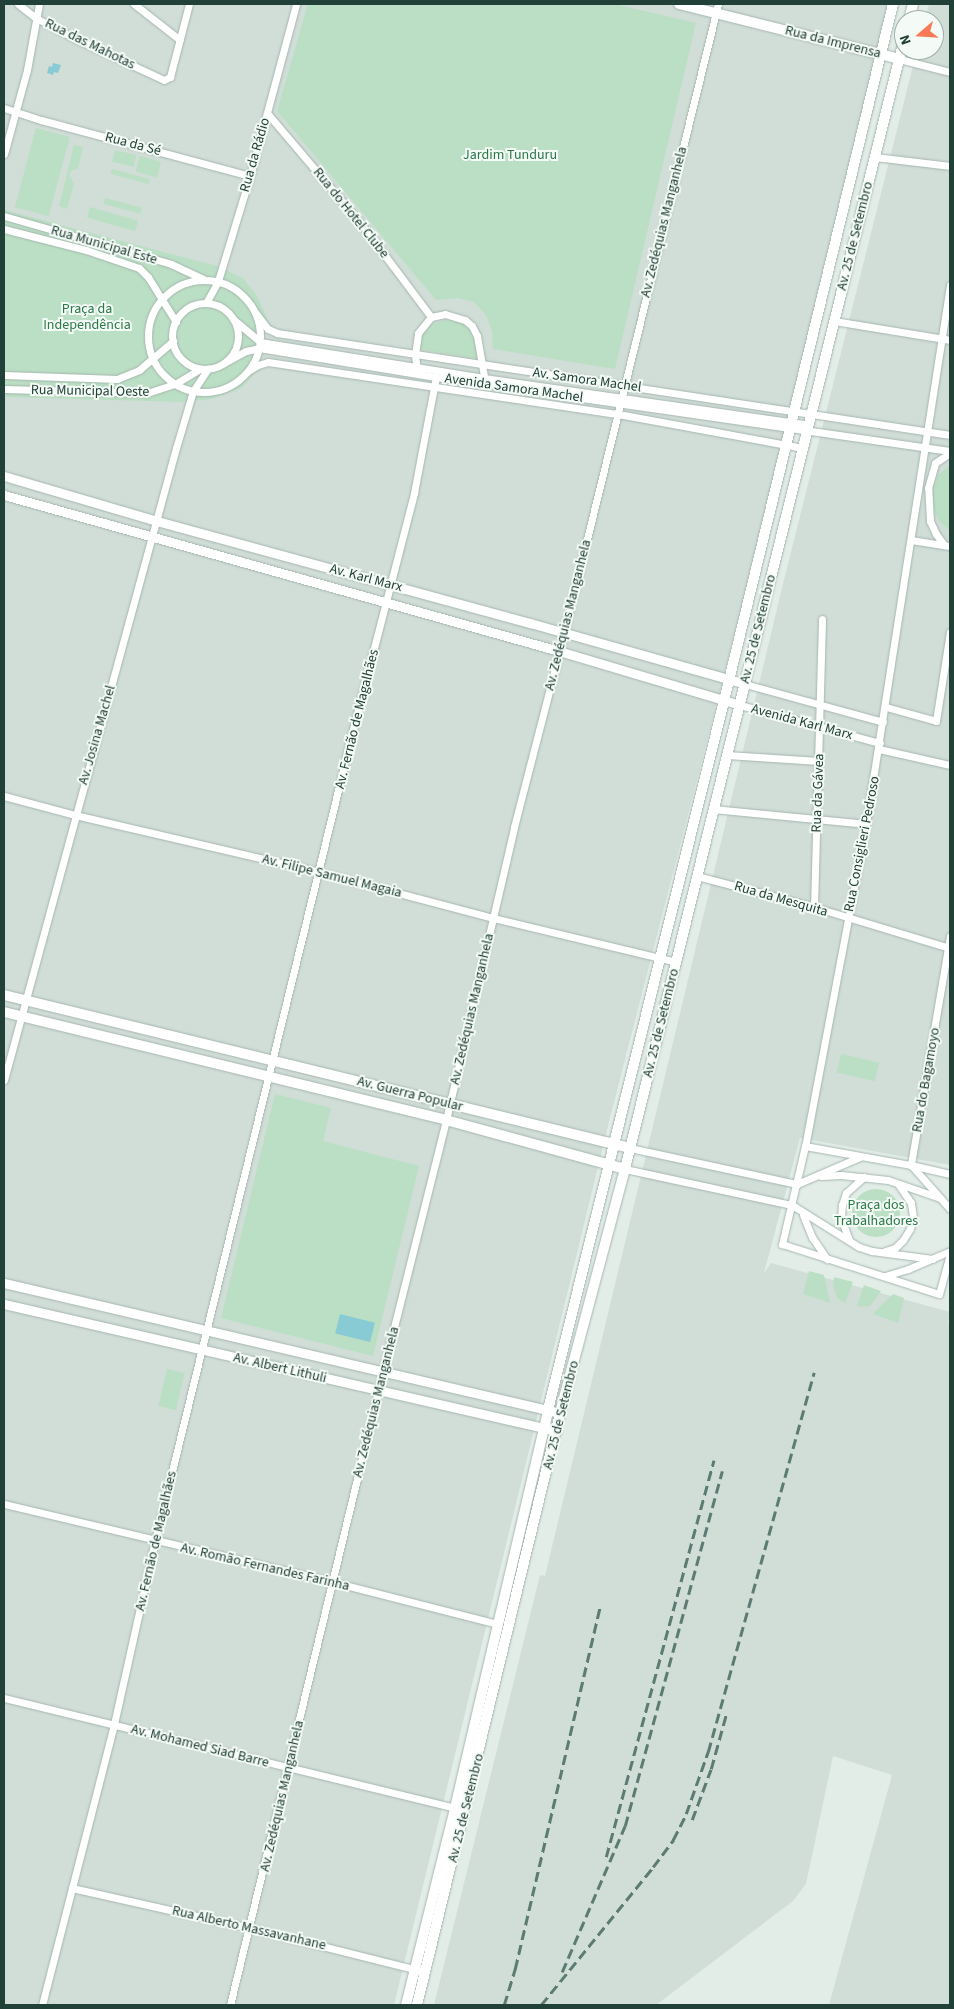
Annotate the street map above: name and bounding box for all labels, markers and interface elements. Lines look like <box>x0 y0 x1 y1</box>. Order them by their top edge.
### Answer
north arrow <box>894 10 944 60</box>
street label: Rua das Mahotas <box>42 15 138 73</box>
street label: Rua da Imprensa <box>783 22 883 62</box>
text: N <box>895 32 917 47</box>
street label: Rua da Rádio <box>236 116 274 194</box>
street label: Rua da Sé <box>103 128 163 160</box>
street label: Av. Zedéquias Manganhela <box>637 145 691 299</box>
park label: Jardim Tunduru <box>463 147 557 163</box>
street label: Rua do Hotel Clube <box>309 164 393 262</box>
street label: Av. 25 de Setembro <box>833 180 877 292</box>
street label: Rua Municipal Este <box>49 222 159 268</box>
park label: Praça da Independência <box>43 301 131 334</box>
street label: Av. Samora Machel <box>532 364 642 396</box>
street label: Avenida Samora Machel <box>444 370 584 406</box>
street label: Rua Municipal Oeste <box>31 382 149 400</box>
street label: Av. Zedéquias Manganhela <box>541 538 595 692</box>
street label: Av. Karl Marx <box>328 560 404 596</box>
street label: Av. 25 de Setembro <box>736 573 780 685</box>
street label: Av. Fernão de Magalhães <box>332 648 382 790</box>
street label: Av. Josina Machel <box>75 683 119 787</box>
street label: Avenida Karl Marx <box>749 700 855 744</box>
street label: Rua da Gávea <box>808 753 828 833</box>
street label: Rua Consiglieri Pedroso <box>841 775 883 913</box>
street label: Av. Filipe Samuel Magaia <box>260 851 404 901</box>
street label: Rua da Mesquita <box>732 878 830 920</box>
street label: Av. Zedéquias Manganhela <box>446 932 498 1086</box>
street label: Av. 25 de Setembro <box>639 967 683 1079</box>
street label: Rua do Bagamoyo <box>909 1026 943 1134</box>
street label: Av. Guerra Popular <box>355 1073 465 1115</box>
park label: Praça dos Trabalhadores <box>834 1197 918 1230</box>
street label: Av. Zedéquias Manganhela <box>349 1325 403 1479</box>
street label: Av. Albert Lithuli <box>232 1349 328 1387</box>
street label: Av. 25 de Setembro <box>539 1359 583 1471</box>
street label: Av. Fernão de Magalhães <box>132 1469 180 1613</box>
street label: Av. Romão Fernandes Farinha <box>179 1539 351 1595</box>
street label: Av. Zedéquias Manganhela <box>256 1719 308 1873</box>
street label: Av. Mohamed Siad Barre <box>129 1721 271 1771</box>
street label: Av. 25 de Setembro <box>444 1752 488 1864</box>
street label: Rua Alberto Massavanhane <box>170 1902 328 1954</box>

